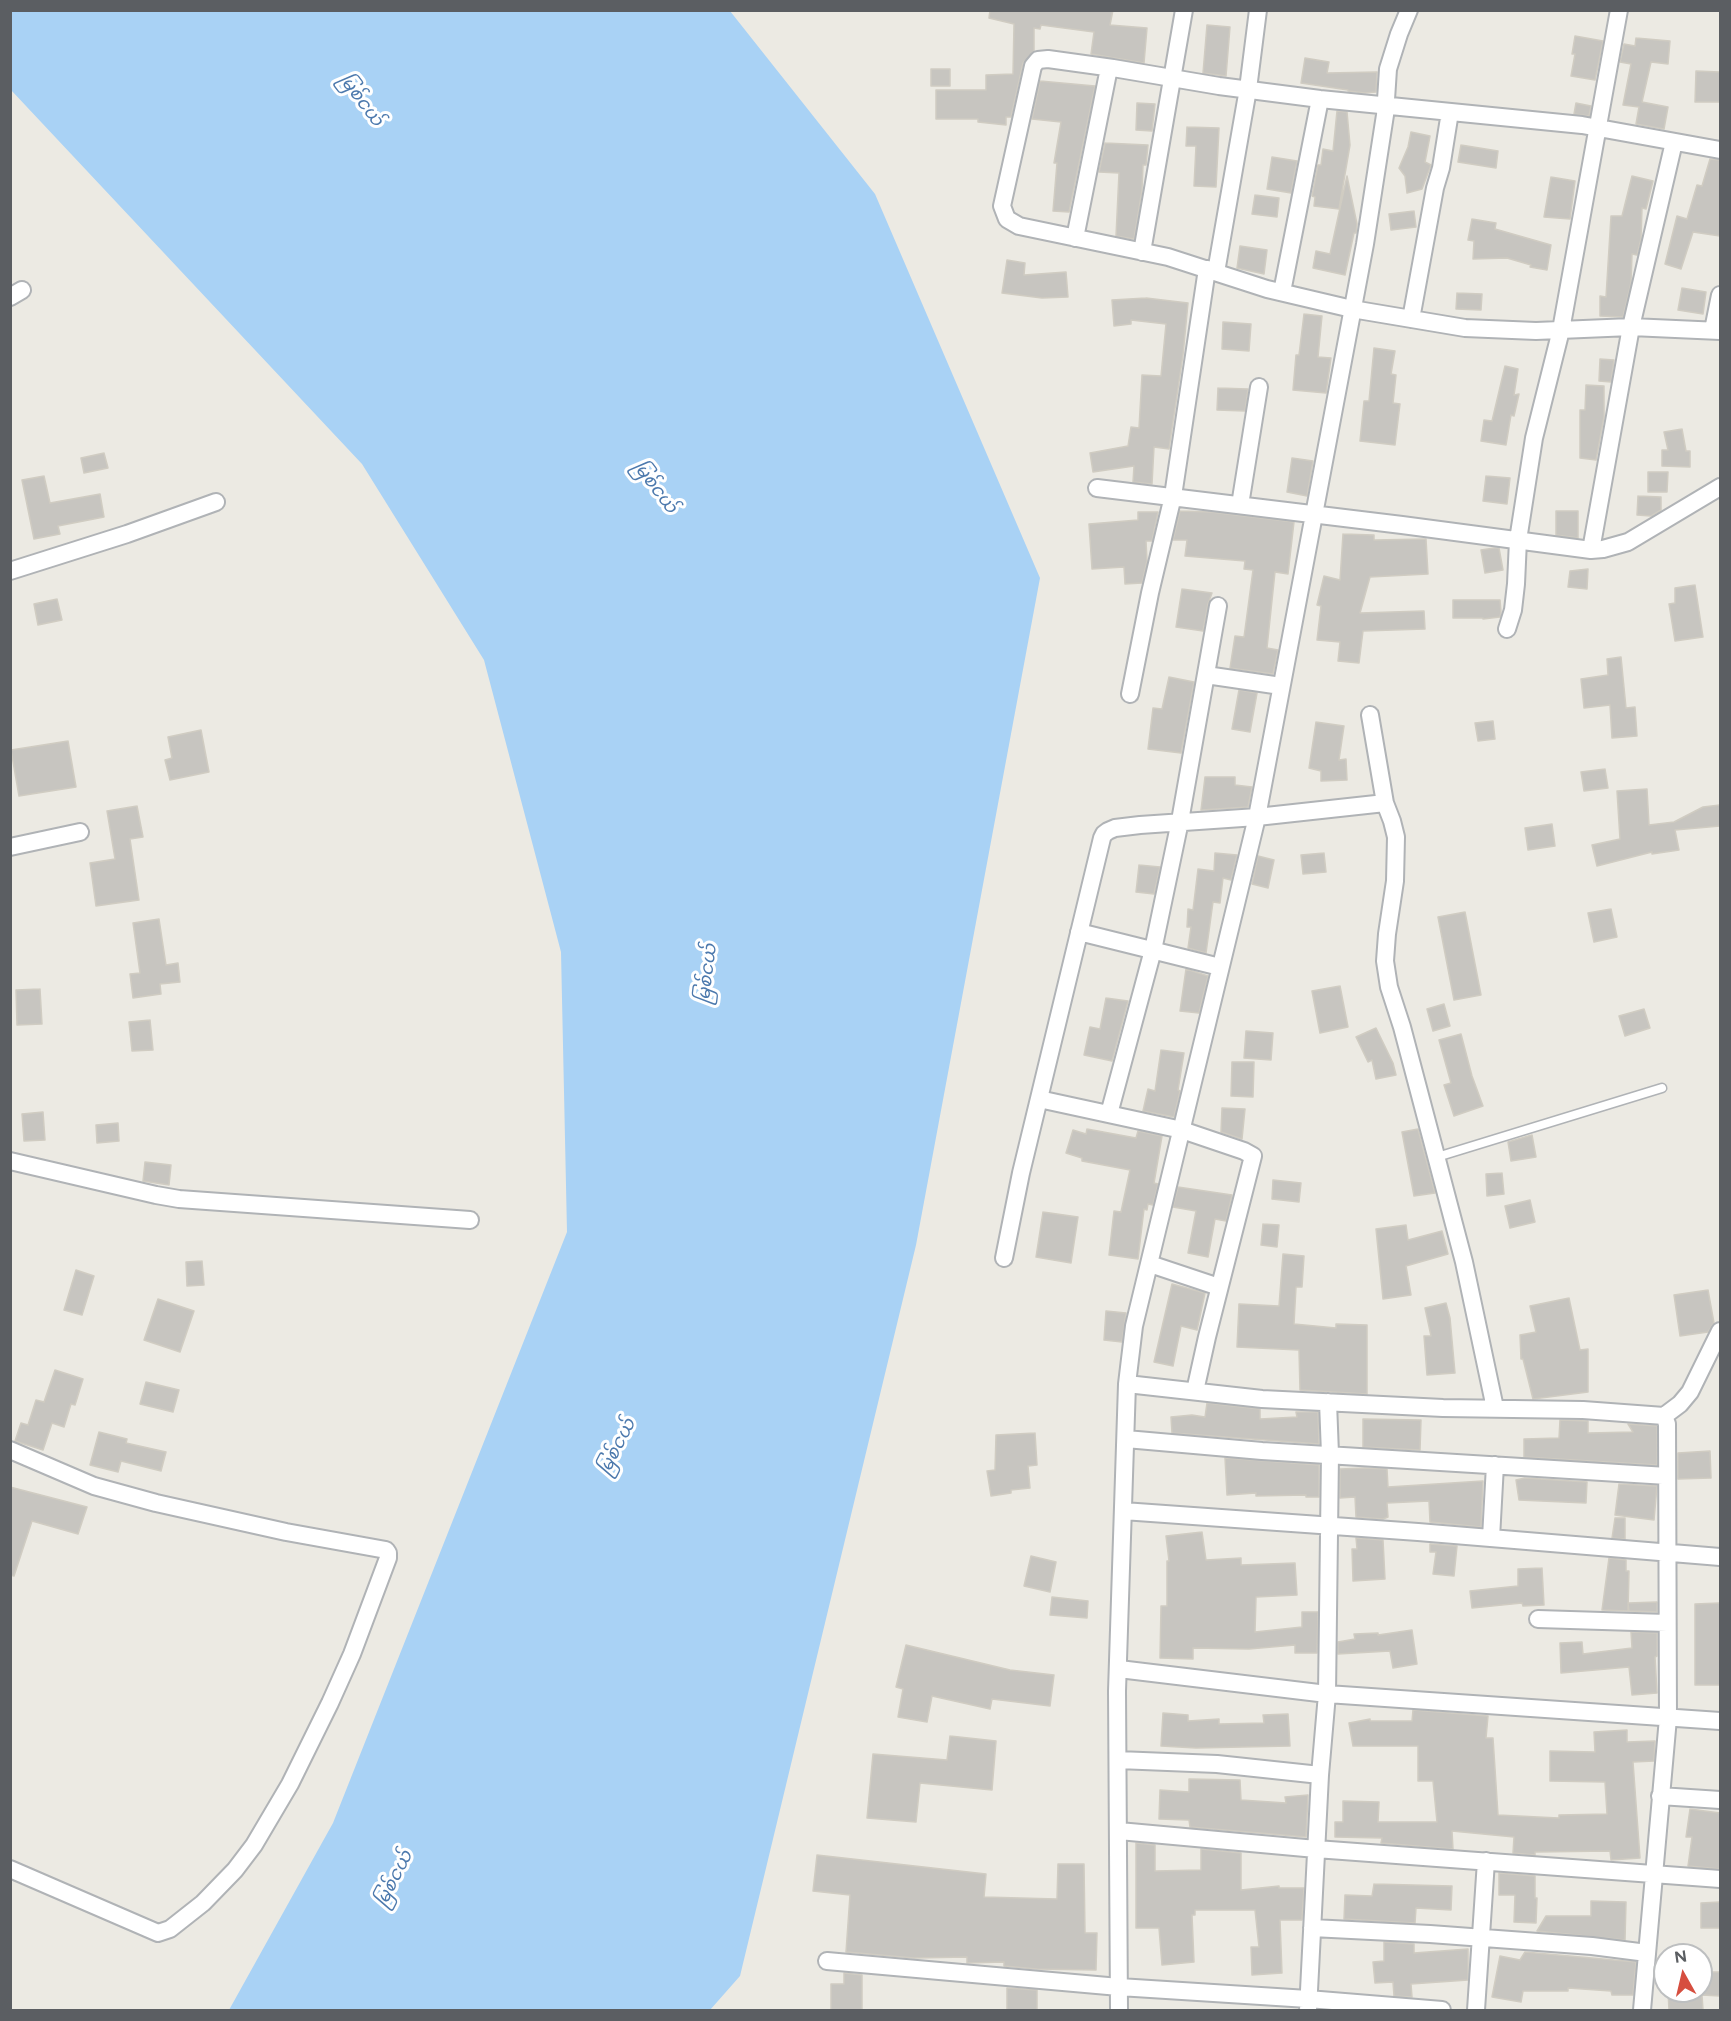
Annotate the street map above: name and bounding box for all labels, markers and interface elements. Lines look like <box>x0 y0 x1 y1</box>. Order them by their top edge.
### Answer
water label: မြစ်ငယ် <box>334 69 388 131</box>
water label: မြစ်ငယ် <box>628 456 682 518</box>
water label: မြစ်ငယ် <box>693 943 721 1005</box>
water label: မြစ်ငယ် <box>594 1415 640 1479</box>
water label: မြစ်ငယ် <box>371 1847 417 1911</box>
north arrow <box>1653 1943 1713 2003</box>
text: N <box>1673 1946 1688 1967</box>

